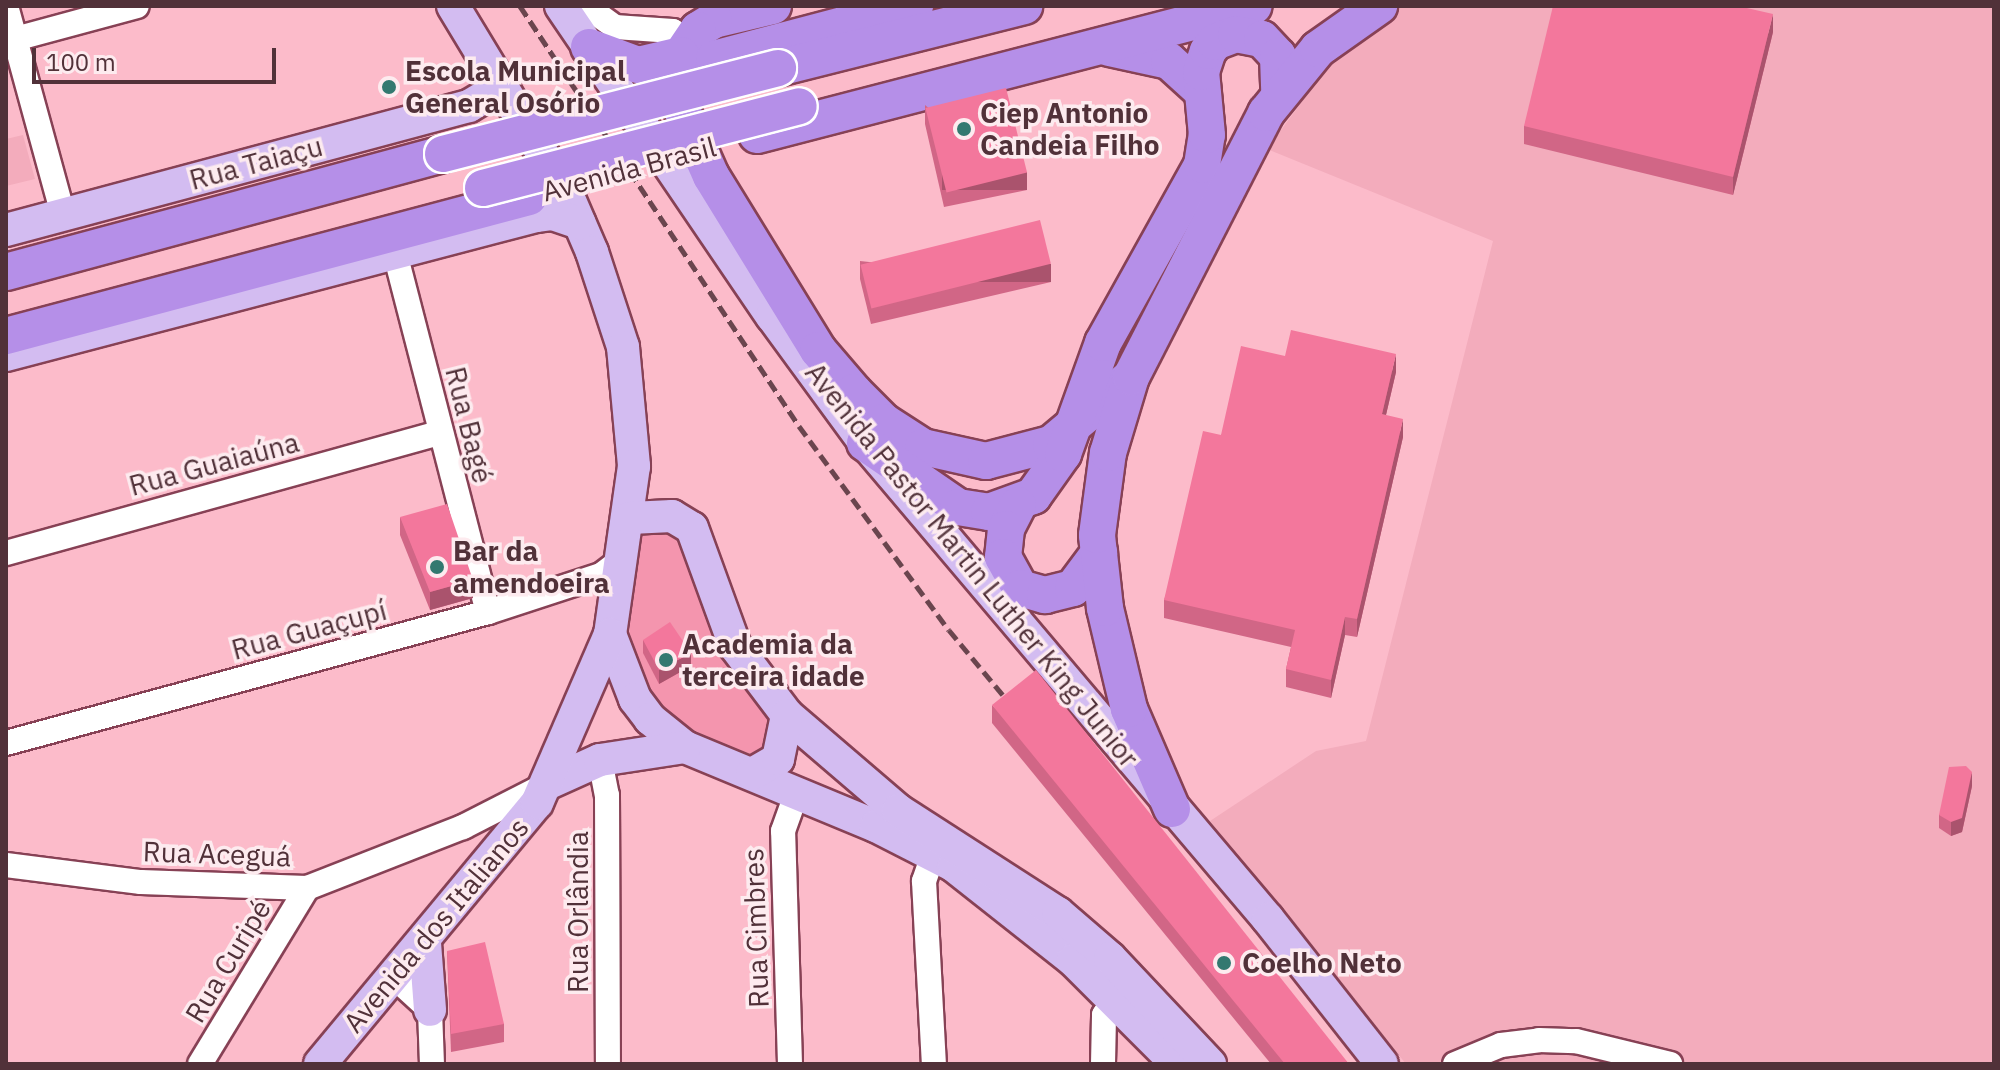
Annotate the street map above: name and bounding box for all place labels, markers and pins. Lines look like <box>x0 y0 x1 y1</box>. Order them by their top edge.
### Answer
place label: Escola Municipal General Osório <box>405 54 625 120</box>
marker: Escola Municipal General Osório <box>380 78 398 96</box>
place label: Ciep Antonio Candeia Filho <box>980 96 1160 162</box>
marker: Ciep Antonio Candeia Filho <box>955 120 973 138</box>
place label: Bar da amendoeira <box>453 534 610 600</box>
marker: Bar da amendoeira <box>428 558 446 576</box>
place label: Academia da terceira idade <box>682 627 865 693</box>
marker: Academia da terceira idade <box>657 651 675 669</box>
place label: Coelho Neto <box>1242 946 1402 980</box>
marker: Coelho Neto <box>1213 952 1235 974</box>

